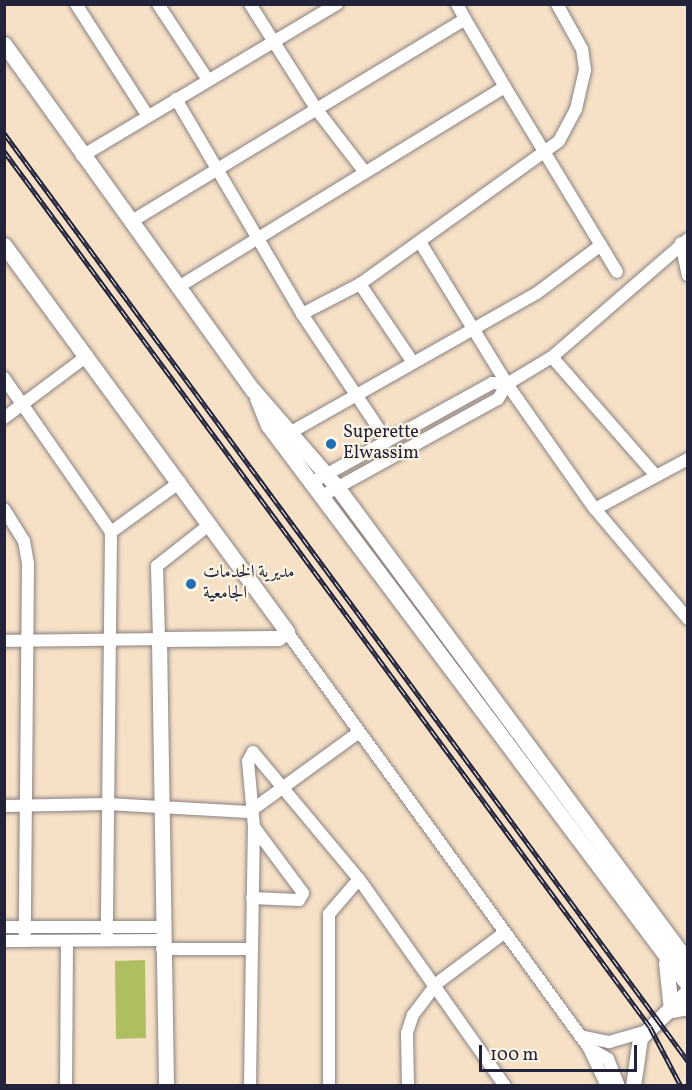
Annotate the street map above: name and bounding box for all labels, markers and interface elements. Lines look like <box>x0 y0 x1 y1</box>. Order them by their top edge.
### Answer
place label: Superette Elwassim <box>343 423 419 466</box>
marker: Superette Elwassim <box>324 437 338 451</box>
place label: مديرية الخدمات الجامعية <box>203 563 295 606</box>
marker: مديرية الخدمات الجامعية <box>184 577 198 591</box>
scale bar <box>482 1033 640 1071</box>
text: 100 m <box>490 1043 539 1068</box>

